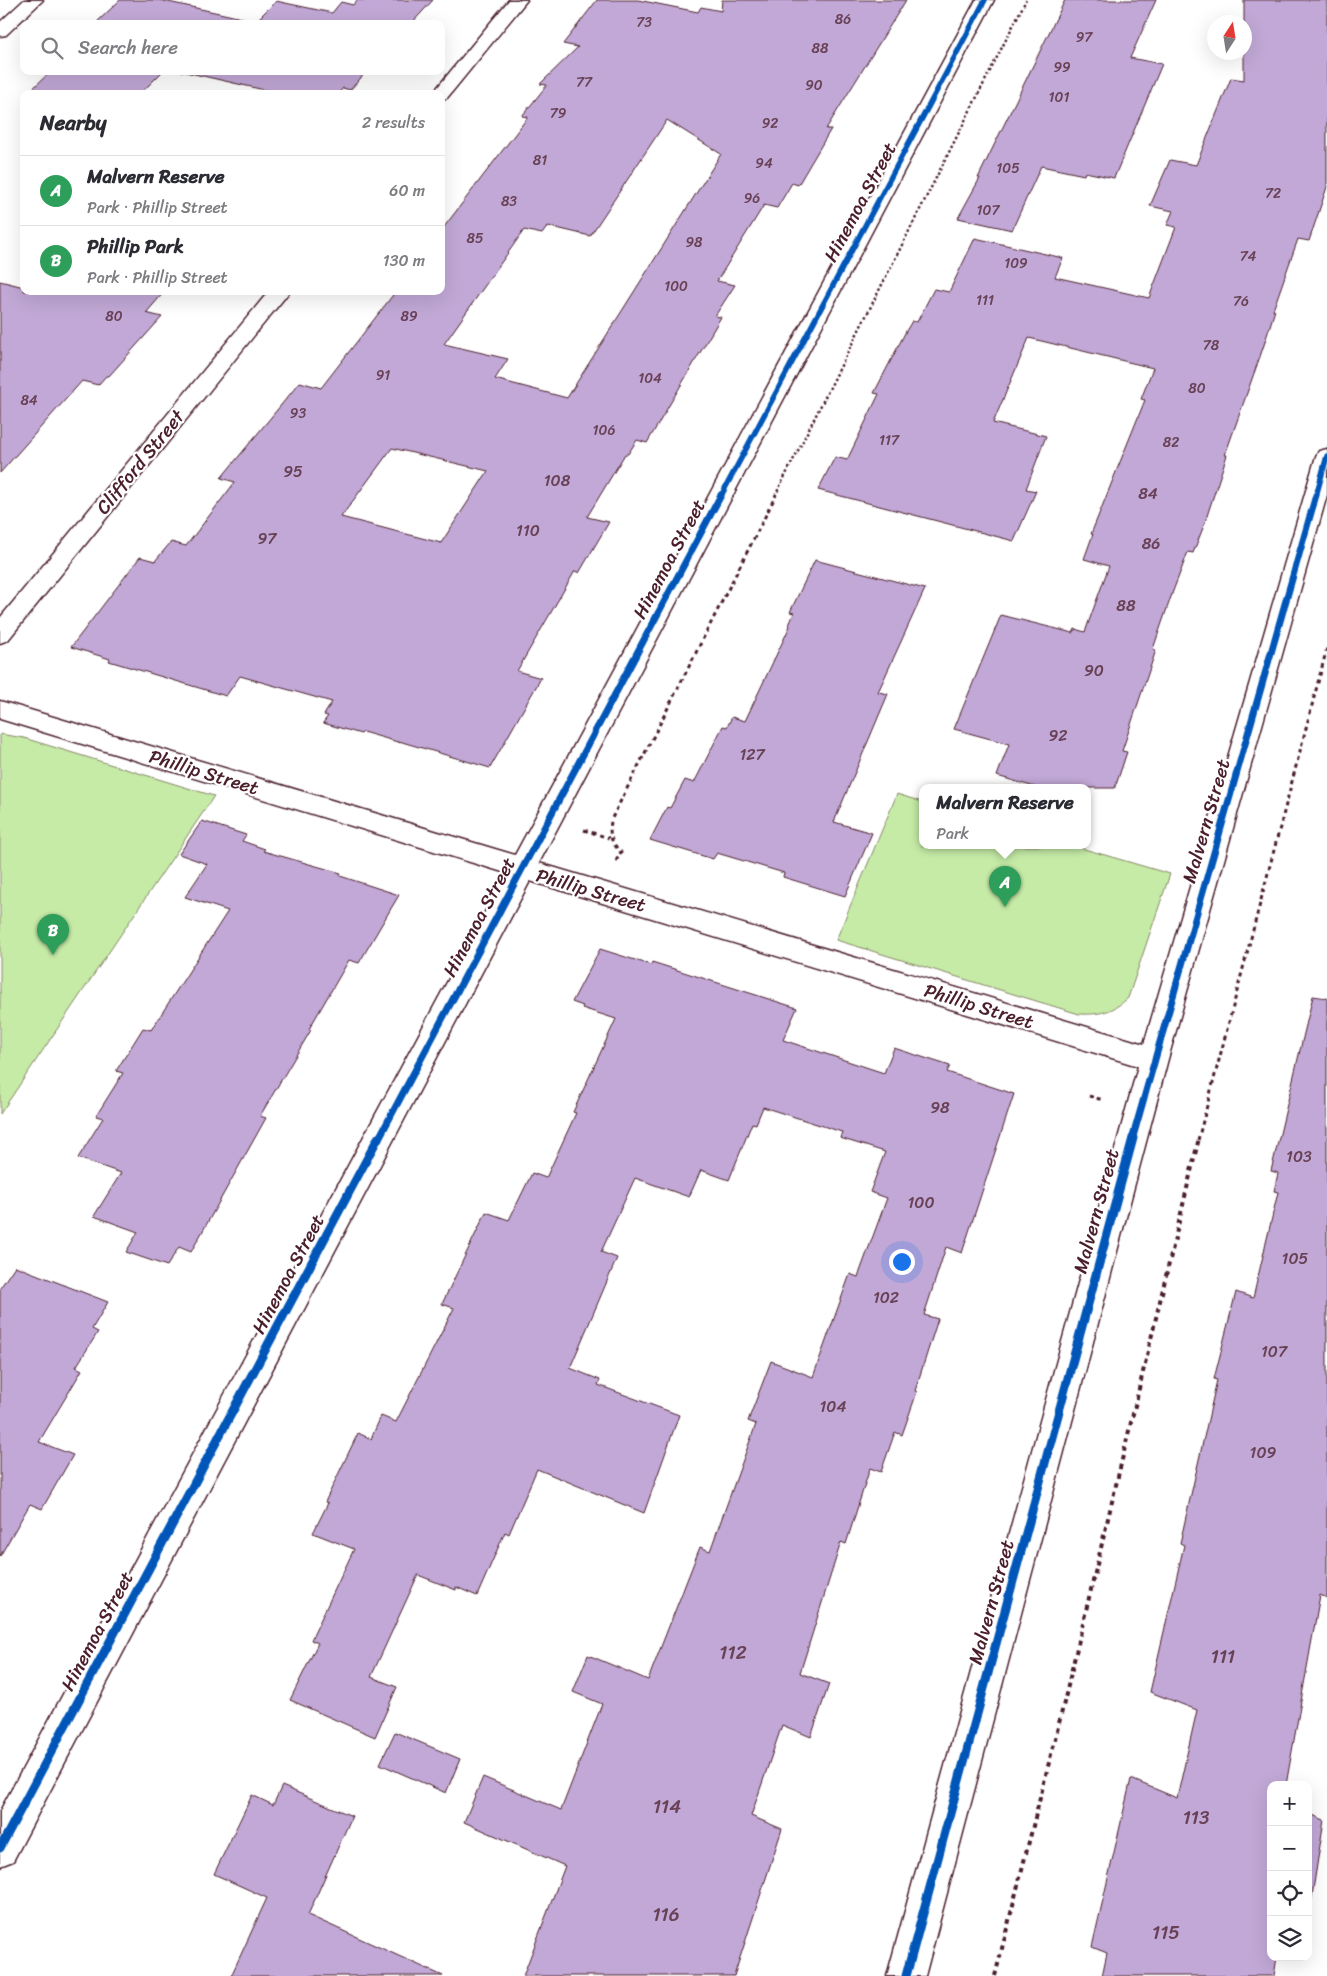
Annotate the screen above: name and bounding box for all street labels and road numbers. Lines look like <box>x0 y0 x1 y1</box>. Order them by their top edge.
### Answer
street label: Hinemoa Street <box>814 136 906 268</box>
street label: Clifford Street <box>87 401 194 522</box>
street label: Hinemoa Street <box>623 493 715 625</box>
street label: Phillip Street <box>145 740 263 804</box>
street label: Malvern Street <box>1173 755 1239 887</box>
street label: Hinemoa Street <box>433 851 525 983</box>
street label: Phillip Street <box>532 859 650 921</box>
street label: Phillip Street <box>920 974 1038 1038</box>
street label: Malvern Street <box>1064 1145 1128 1277</box>
street label: Hinemoa Street <box>242 1208 334 1340</box>
street label: Malvern Street <box>959 1536 1023 1668</box>
street label: Hinemoa Street <box>51 1565 143 1697</box>

